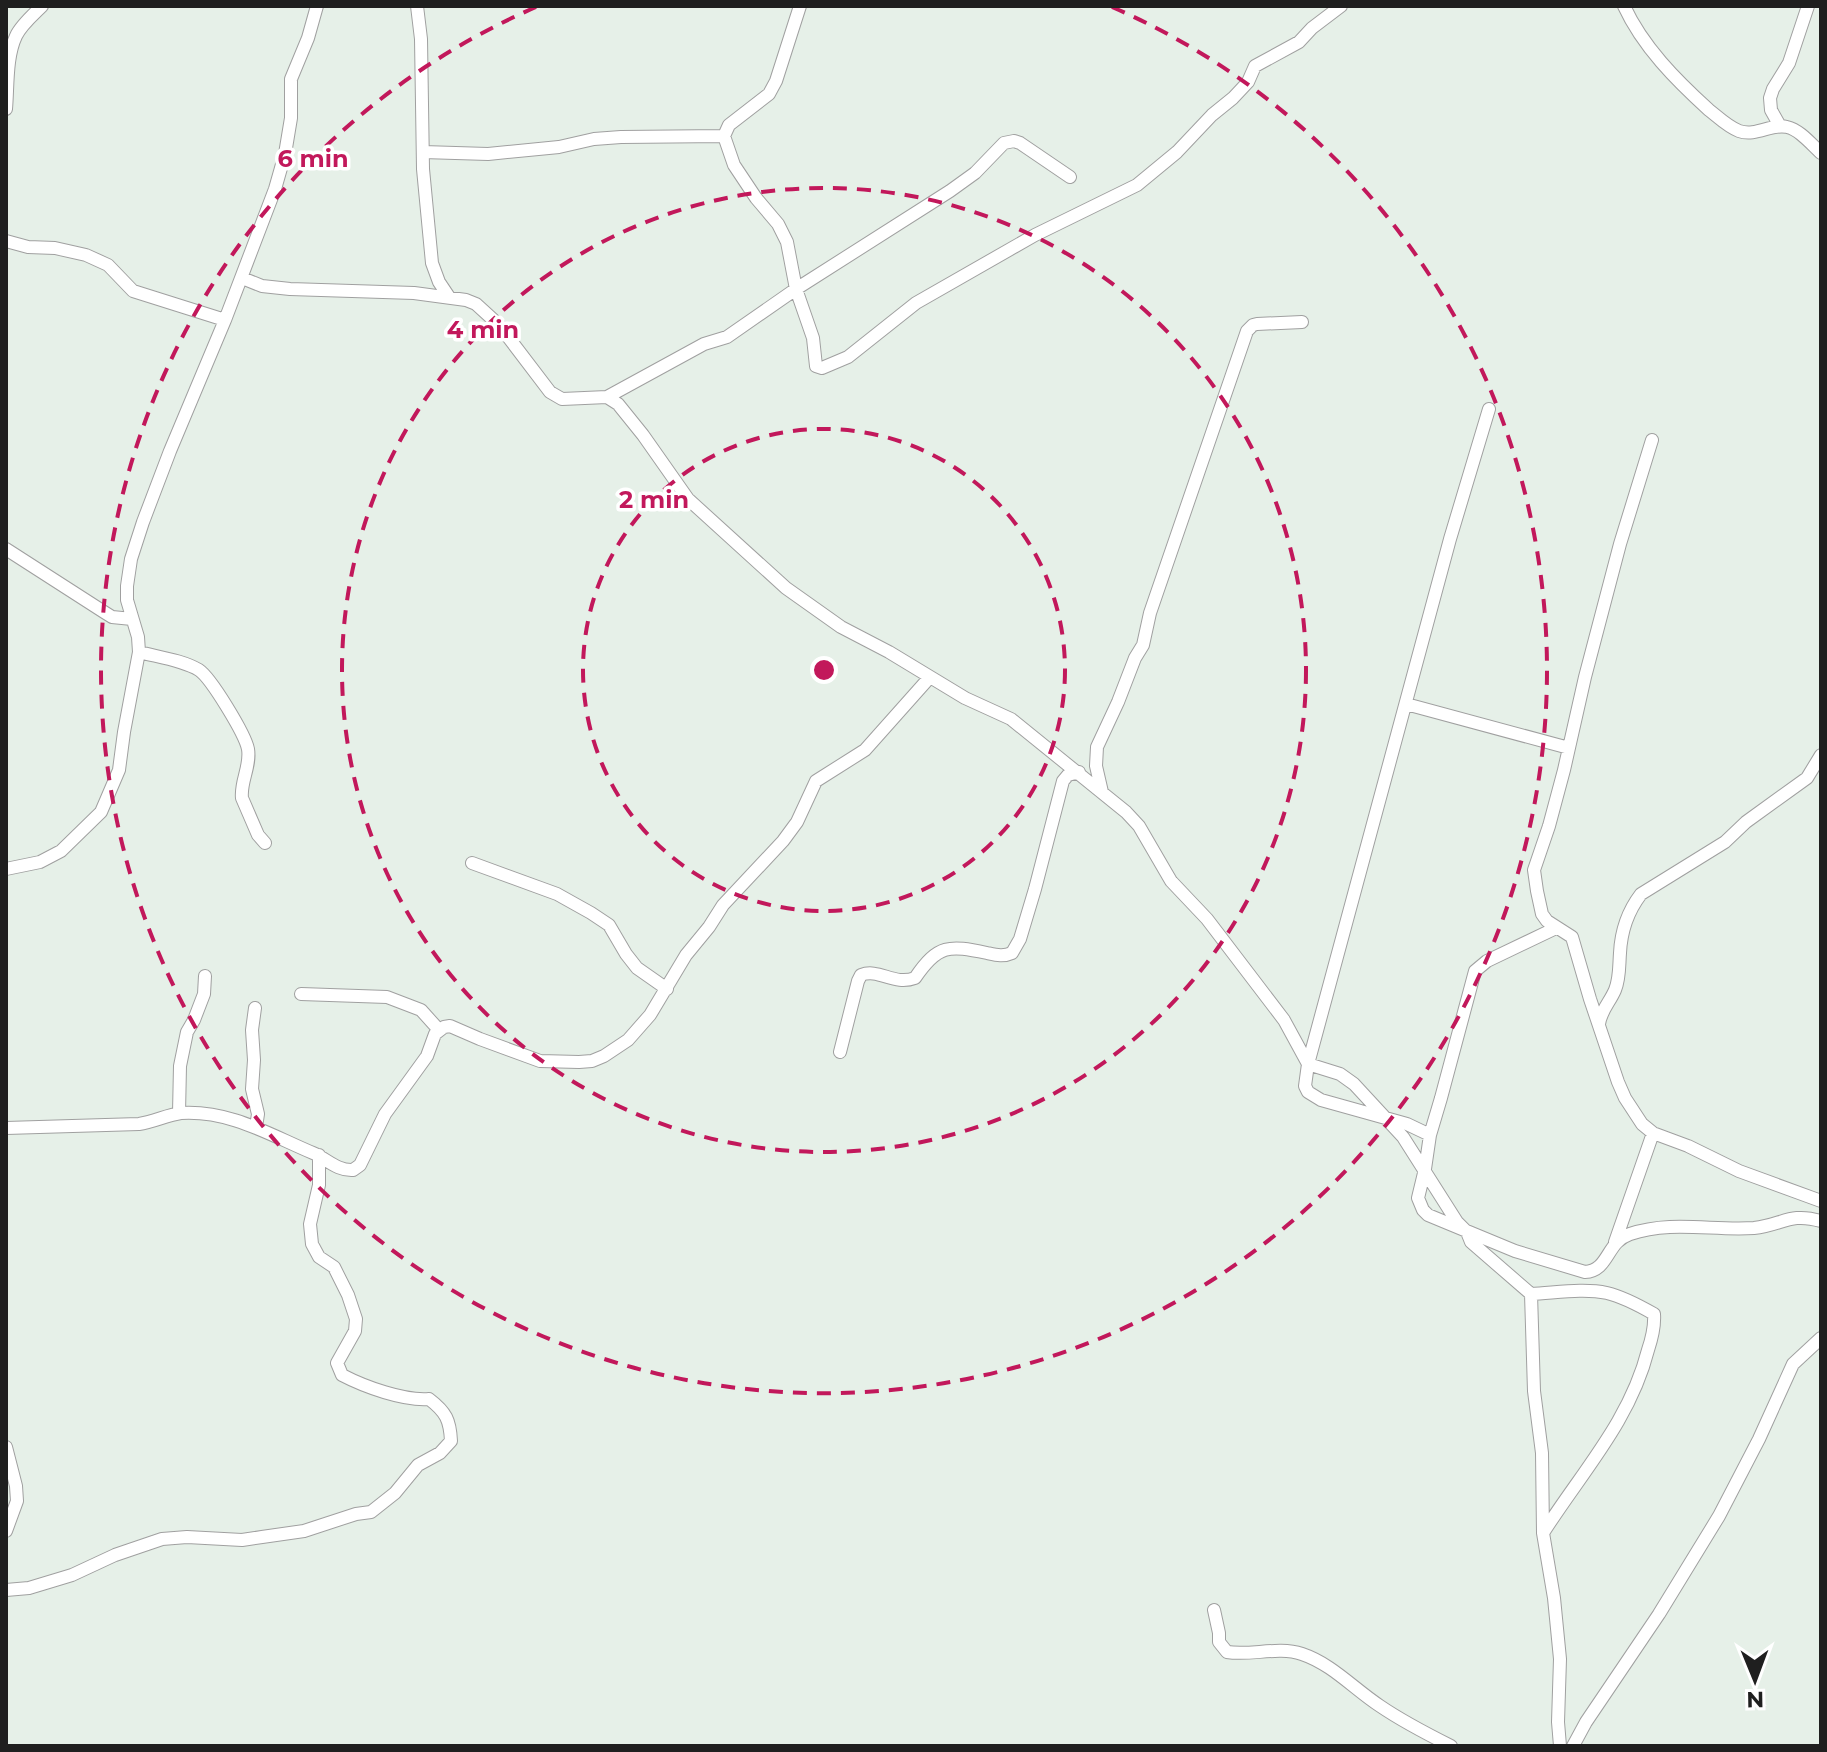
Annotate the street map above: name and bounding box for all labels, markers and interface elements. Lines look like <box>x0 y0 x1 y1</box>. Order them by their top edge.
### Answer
text: 6 min <box>277 144 349 173</box>
text: 4 min <box>447 315 519 344</box>
text: 2 min <box>619 485 689 514</box>
centre of rings <box>810 656 838 684</box>
north arrow <box>1715 1640 1795 1720</box>
text: N <box>1746 1686 1764 1713</box>

